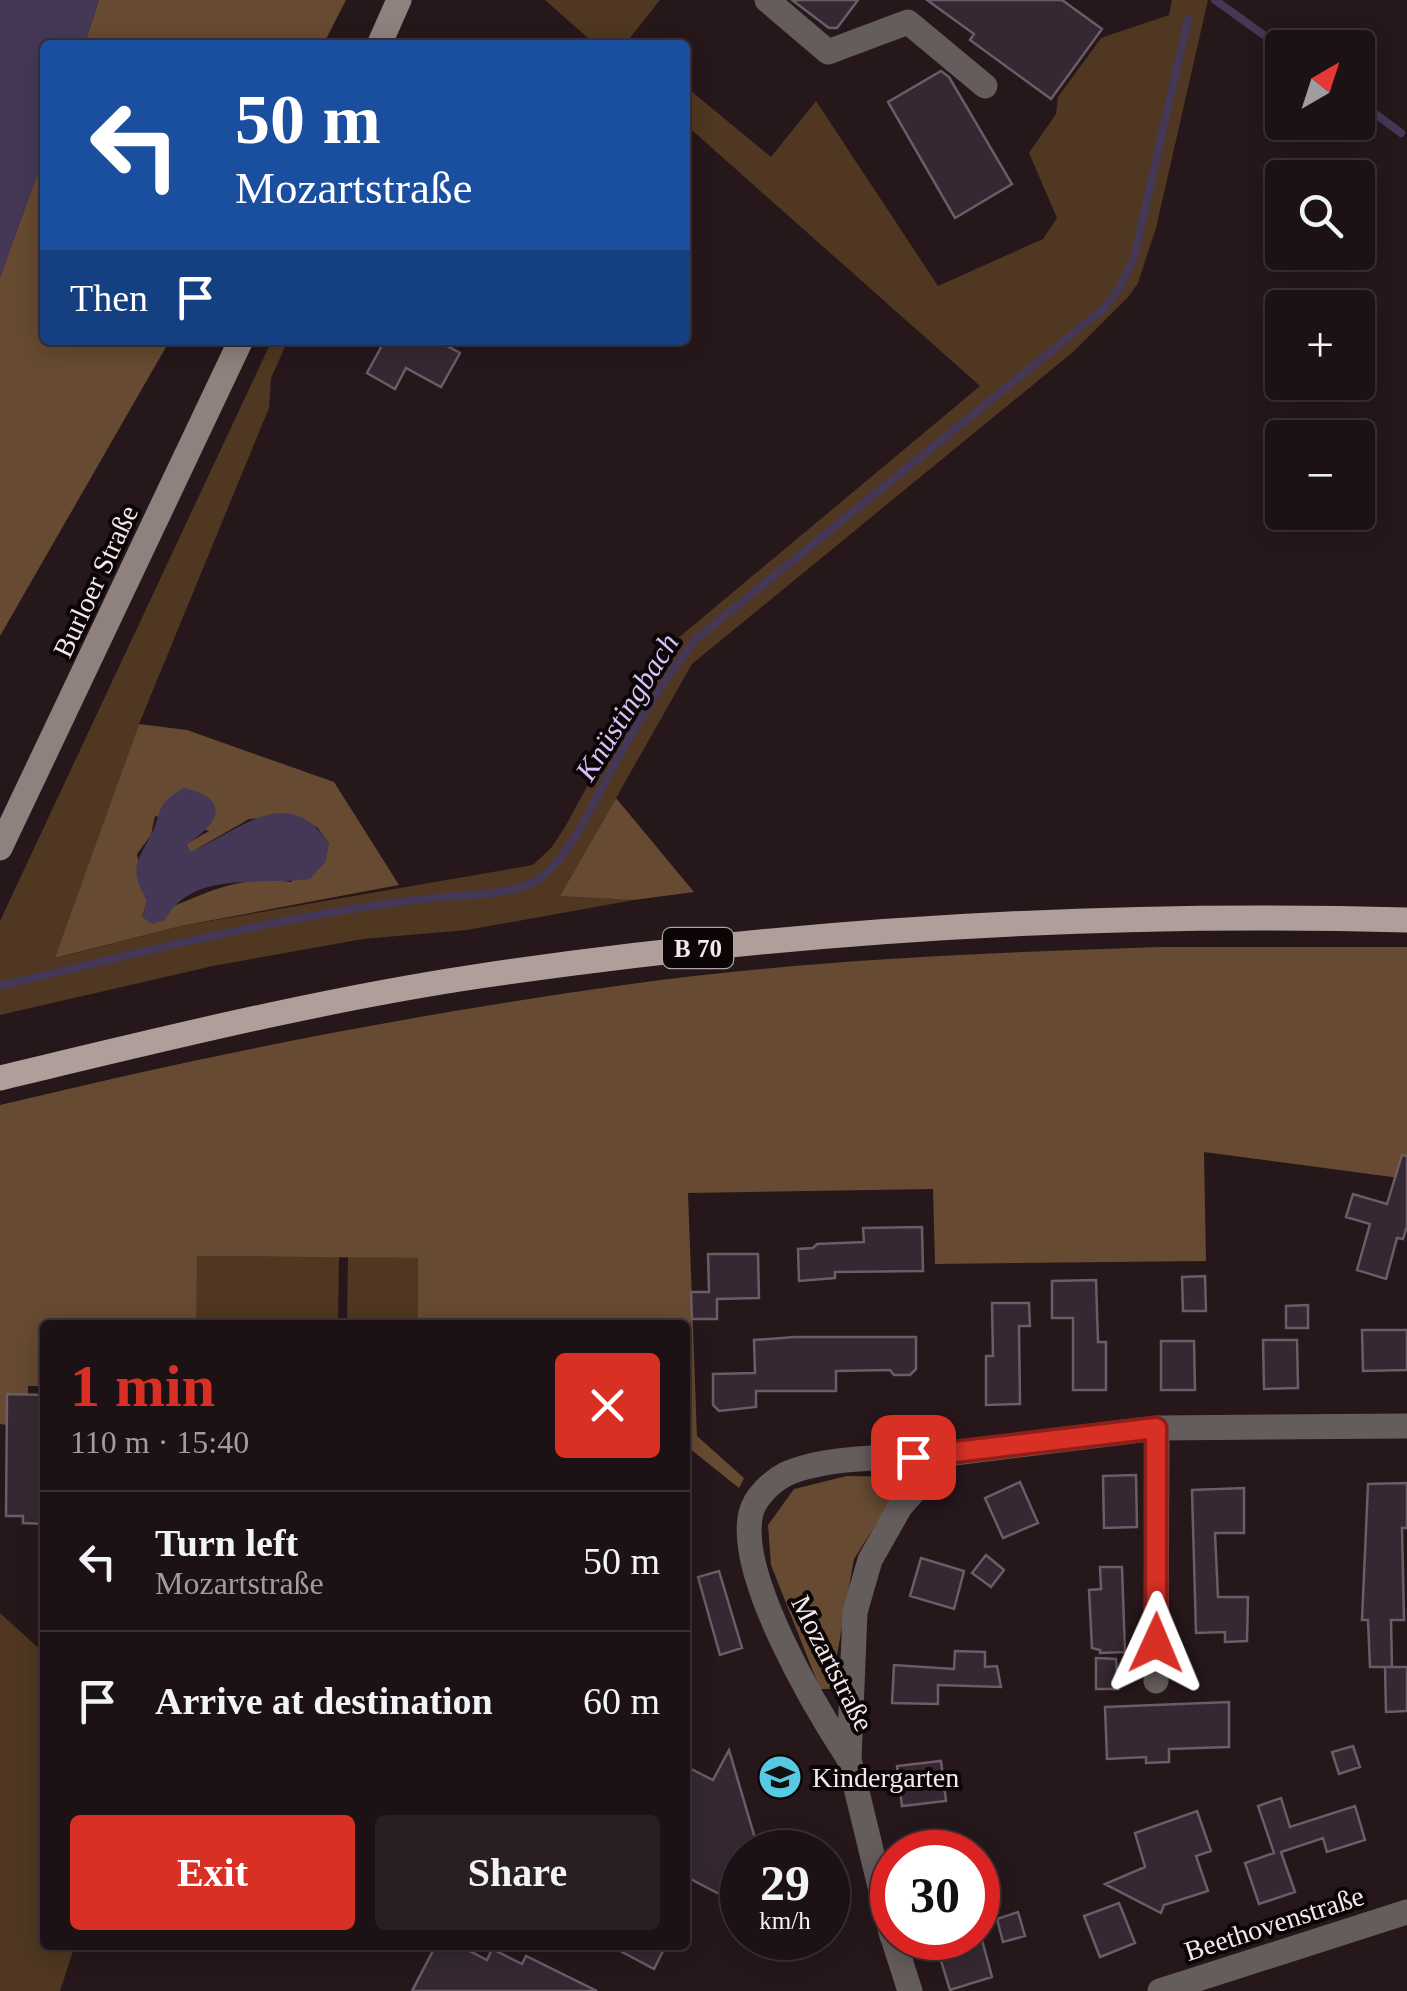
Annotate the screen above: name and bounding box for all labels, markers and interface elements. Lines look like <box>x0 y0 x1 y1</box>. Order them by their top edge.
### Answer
north arrow <box>1265 30 1375 140</box>
map controls <box>1265 30 1375 530</box>
icon: left <box>70 80 200 210</box>
text: 50 m <box>235 81 381 158</box>
button: search <box>1265 160 1375 270</box>
text: Mozartstraße <box>235 163 472 213</box>
icon: arrive <box>168 270 223 325</box>
text: Then <box>70 277 148 319</box>
button: + <box>1265 290 1375 400</box>
button: − <box>1265 420 1375 530</box>
street label: Burloer Straße <box>47 500 144 662</box>
water label: Knüstingbach <box>568 627 685 787</box>
road number: B 70 <box>663 928 733 968</box>
text: 1 min <box>70 1353 215 1419</box>
button: close <box>555 1353 660 1458</box>
pin <box>871 1415 956 1500</box>
text: 110 m · 15:40 <box>70 1424 249 1460</box>
icon: arrive <box>886 1430 941 1485</box>
text: Turn left <box>155 1522 298 1564</box>
icon: left <box>70 1534 125 1589</box>
text: 50 m <box>583 1540 660 1582</box>
text: Mozartstraße <box>155 1565 324 1601</box>
street label: Mozartstraße <box>785 1590 880 1736</box>
position arrow <box>1104 1591 1208 1695</box>
icon: arrive <box>70 1674 125 1729</box>
text: Arrive at destination <box>155 1680 493 1722</box>
text: 60 m <box>583 1680 660 1722</box>
school or university icon: Kindergarten <box>757 1754 803 1800</box>
place label: Kindergarten <box>812 1762 959 1793</box>
button: Exit <box>70 1815 355 1930</box>
button: Share <box>375 1815 660 1930</box>
speed limit sign: 30 <box>870 1830 1000 1960</box>
text: 29 <box>760 1855 810 1911</box>
street label: Beethovenstraße <box>1181 1880 1368 1967</box>
text: km/h <box>759 1907 811 1934</box>

